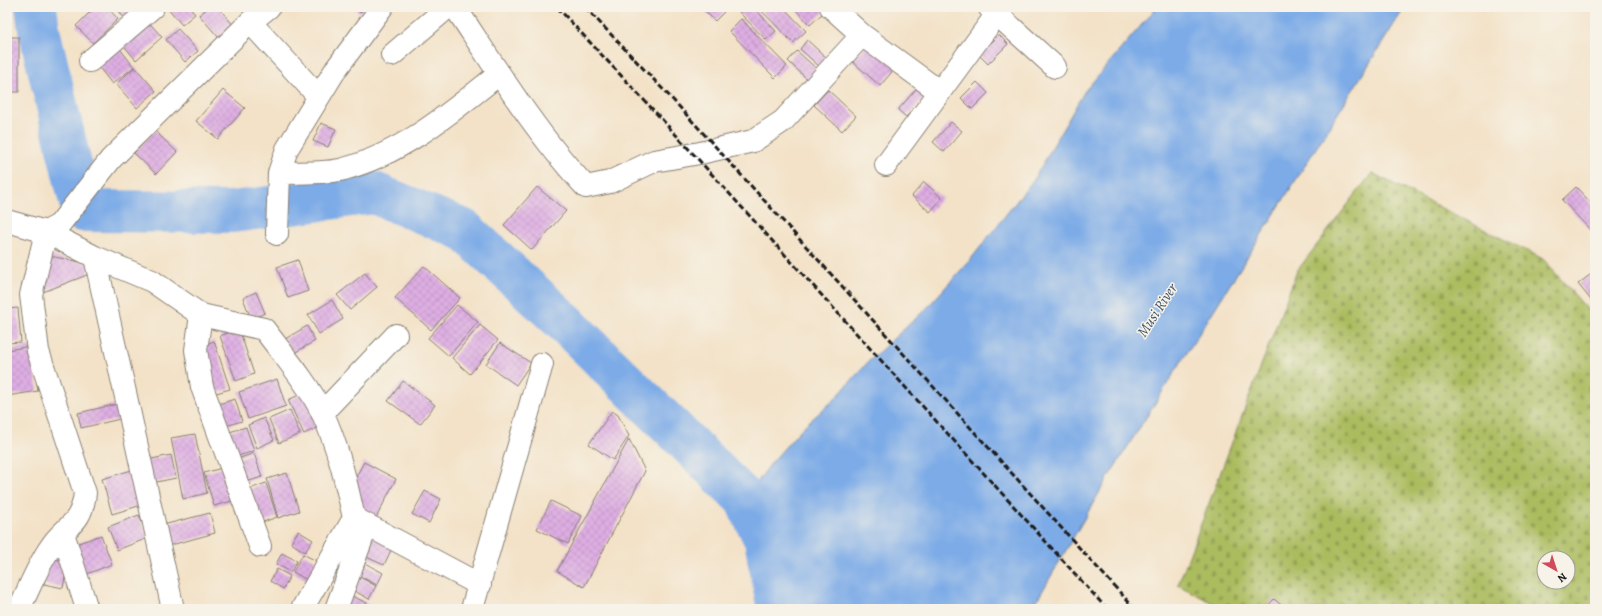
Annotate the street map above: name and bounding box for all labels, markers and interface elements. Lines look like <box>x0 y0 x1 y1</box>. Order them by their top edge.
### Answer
water label: Musi River <box>1132 279 1182 341</box>
north arrow <box>1536 550 1576 590</box>
text: N <box>1554 569 1570 586</box>

